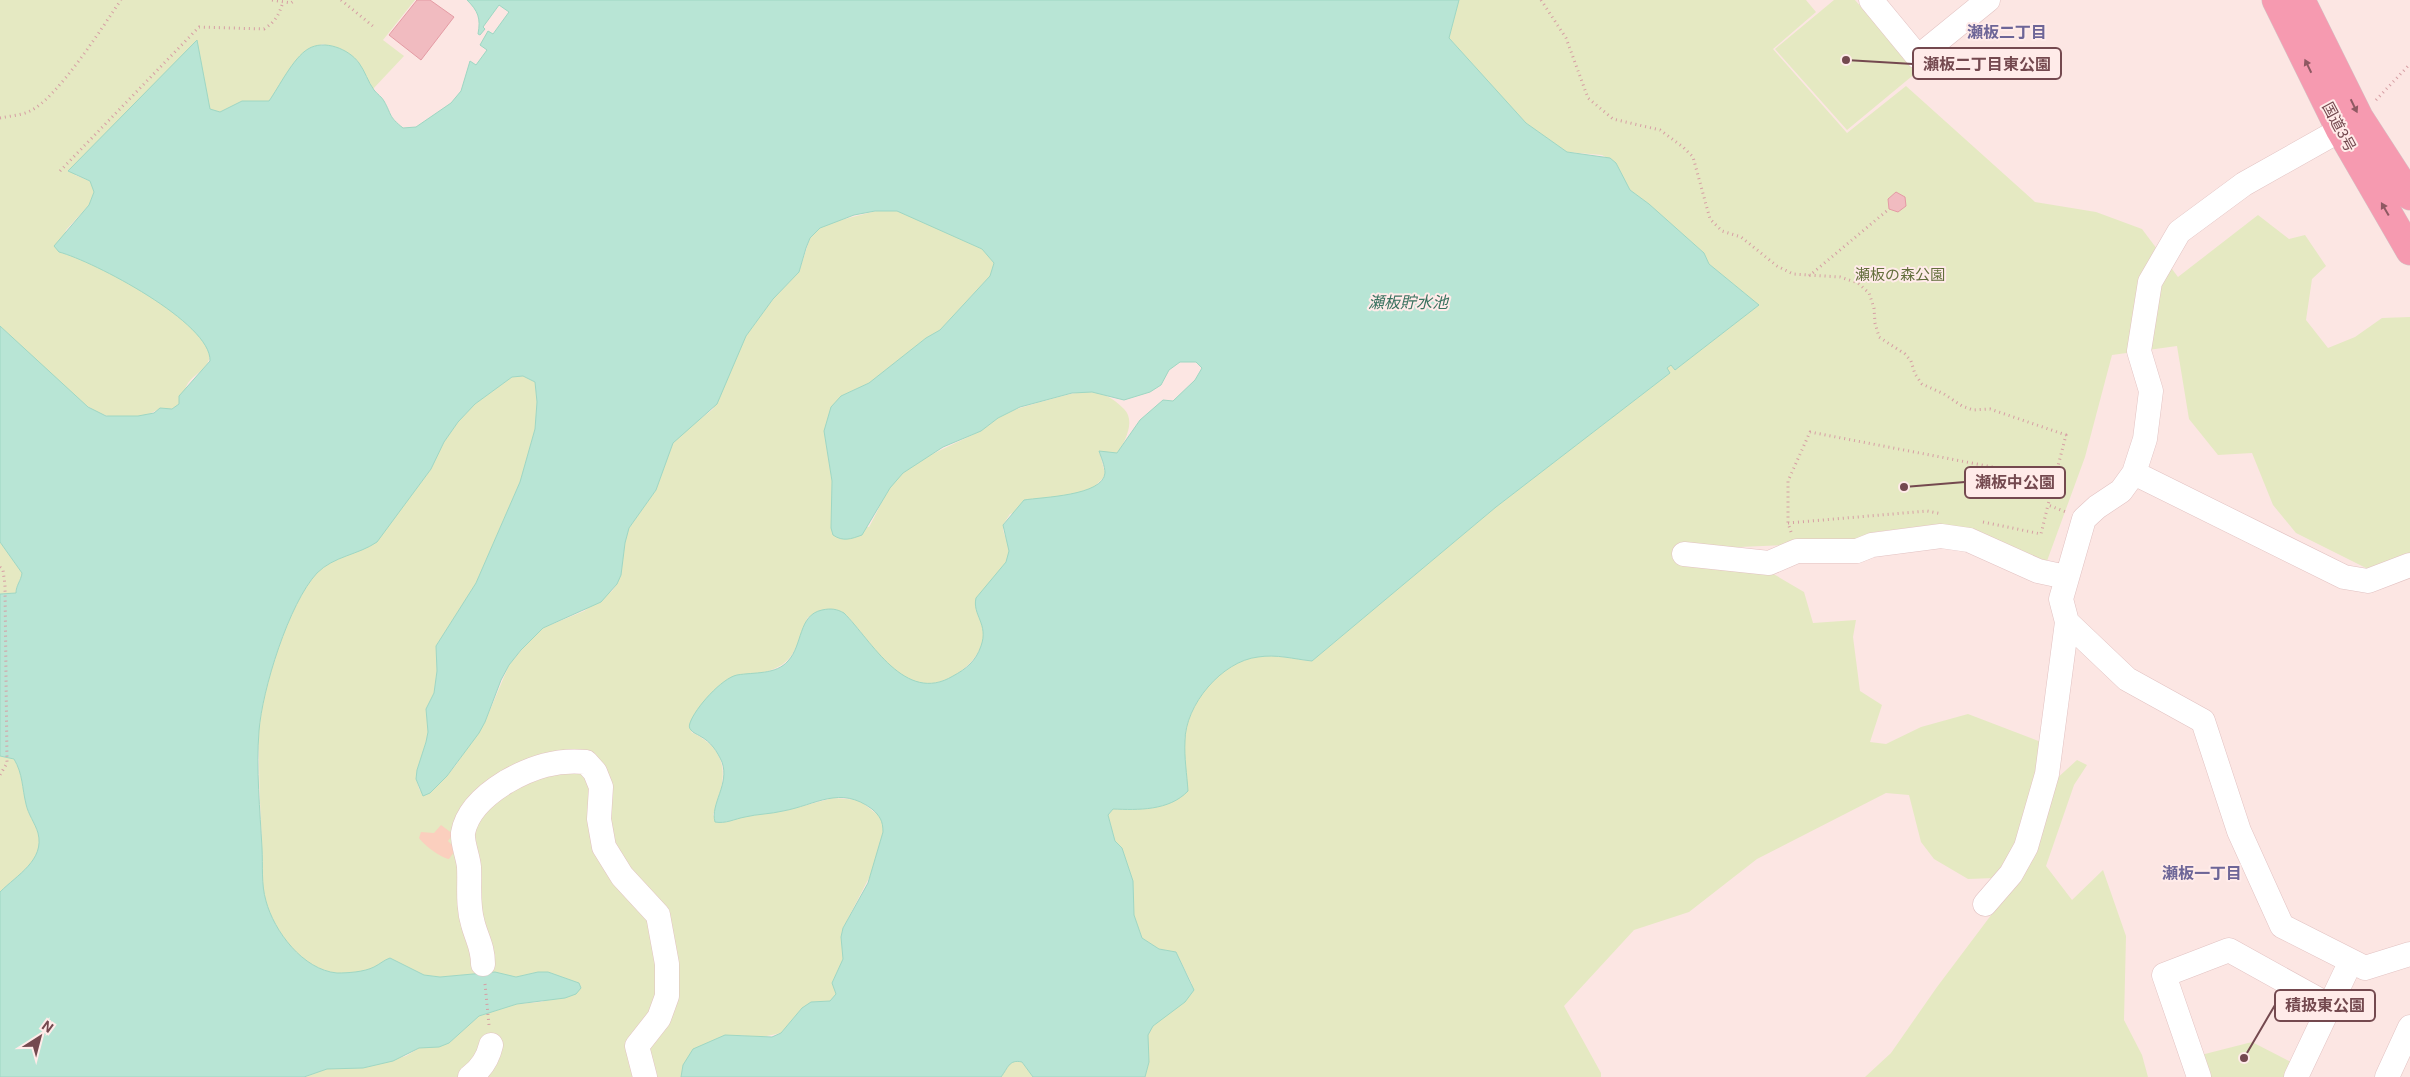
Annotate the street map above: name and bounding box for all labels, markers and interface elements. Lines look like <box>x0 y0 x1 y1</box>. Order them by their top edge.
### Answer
district label: 瀬板二丁目 <box>1967 23 2047 42</box>
callout: 瀬板二丁目東公園 <box>1913 48 2061 79</box>
text: 瀬板二丁目東公園 <box>1923 55 2051 74</box>
one-way arrow <box>2304 59 2312 73</box>
street label: 国道3号 <box>2319 99 2359 155</box>
one-way arrow <box>2350 99 2358 114</box>
one-way arrow <box>2381 202 2390 215</box>
park label: 瀬板の森公園 <box>1855 266 1945 284</box>
water label: 瀬板貯水池 <box>1368 293 1450 312</box>
callout: 瀬板中公園 <box>1965 467 2065 498</box>
text: 瀬板中公園 <box>1975 473 2055 492</box>
district label: 瀬板一丁目 <box>2162 864 2242 883</box>
callout: 積扱東公園 <box>2275 990 2375 1021</box>
text: 積扱東公園 <box>2285 996 2365 1015</box>
north arrow <box>15 1012 65 1062</box>
text: N <box>39 1017 56 1036</box>

